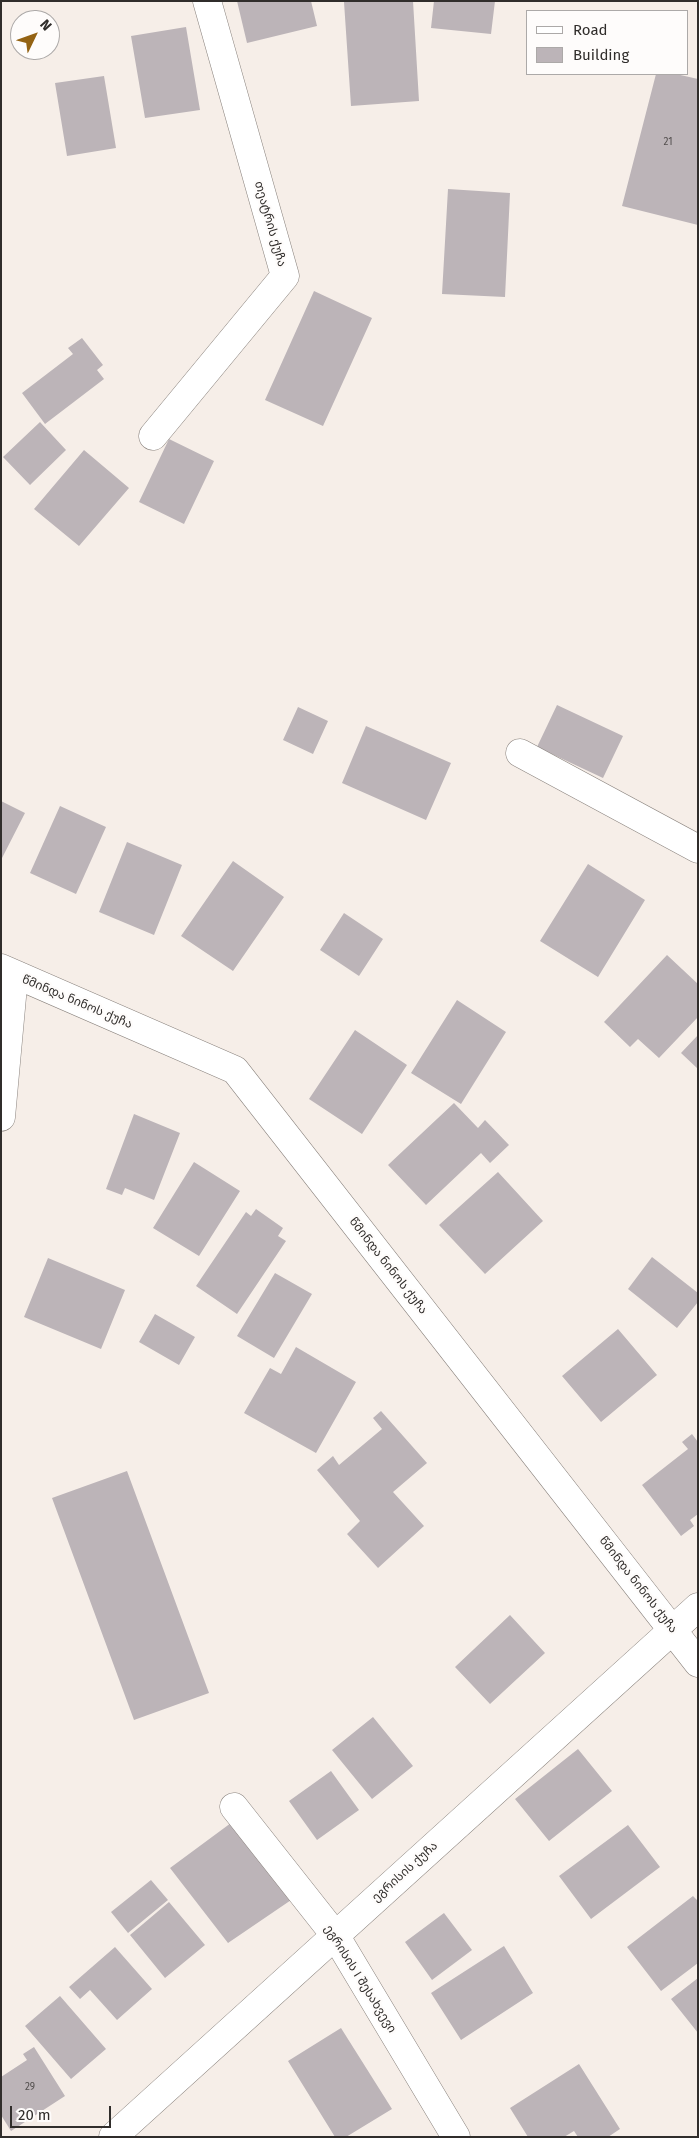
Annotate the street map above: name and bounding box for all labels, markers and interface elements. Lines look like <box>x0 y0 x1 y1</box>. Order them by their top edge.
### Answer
north arrow <box>10 10 60 60</box>
legend <box>526 10 689 75</box>
text: N <box>36 16 55 34</box>
text: Road <box>573 21 608 39</box>
text: Building <box>573 46 629 64</box>
house number: 21 <box>663 136 673 148</box>
street label: თეატრის ქუჩა <box>251 180 289 268</box>
street label: წმინდა ნინოს ქუჩა <box>20 972 134 1032</box>
street label: წმინდა ნინოს ქუჩა <box>346 1215 430 1317</box>
street label: წმინდა ნინოს ქუჩა <box>596 1534 680 1636</box>
street label: ეგრისის ქუჩა <box>369 1839 441 1905</box>
street label: ეგრისის I შესახვევი <box>321 1922 399 2036</box>
house number: 29 <box>25 2081 35 2093</box>
scale bar <box>12 2096 114 2128</box>
text: 20 m <box>18 2106 51 2124</box>

